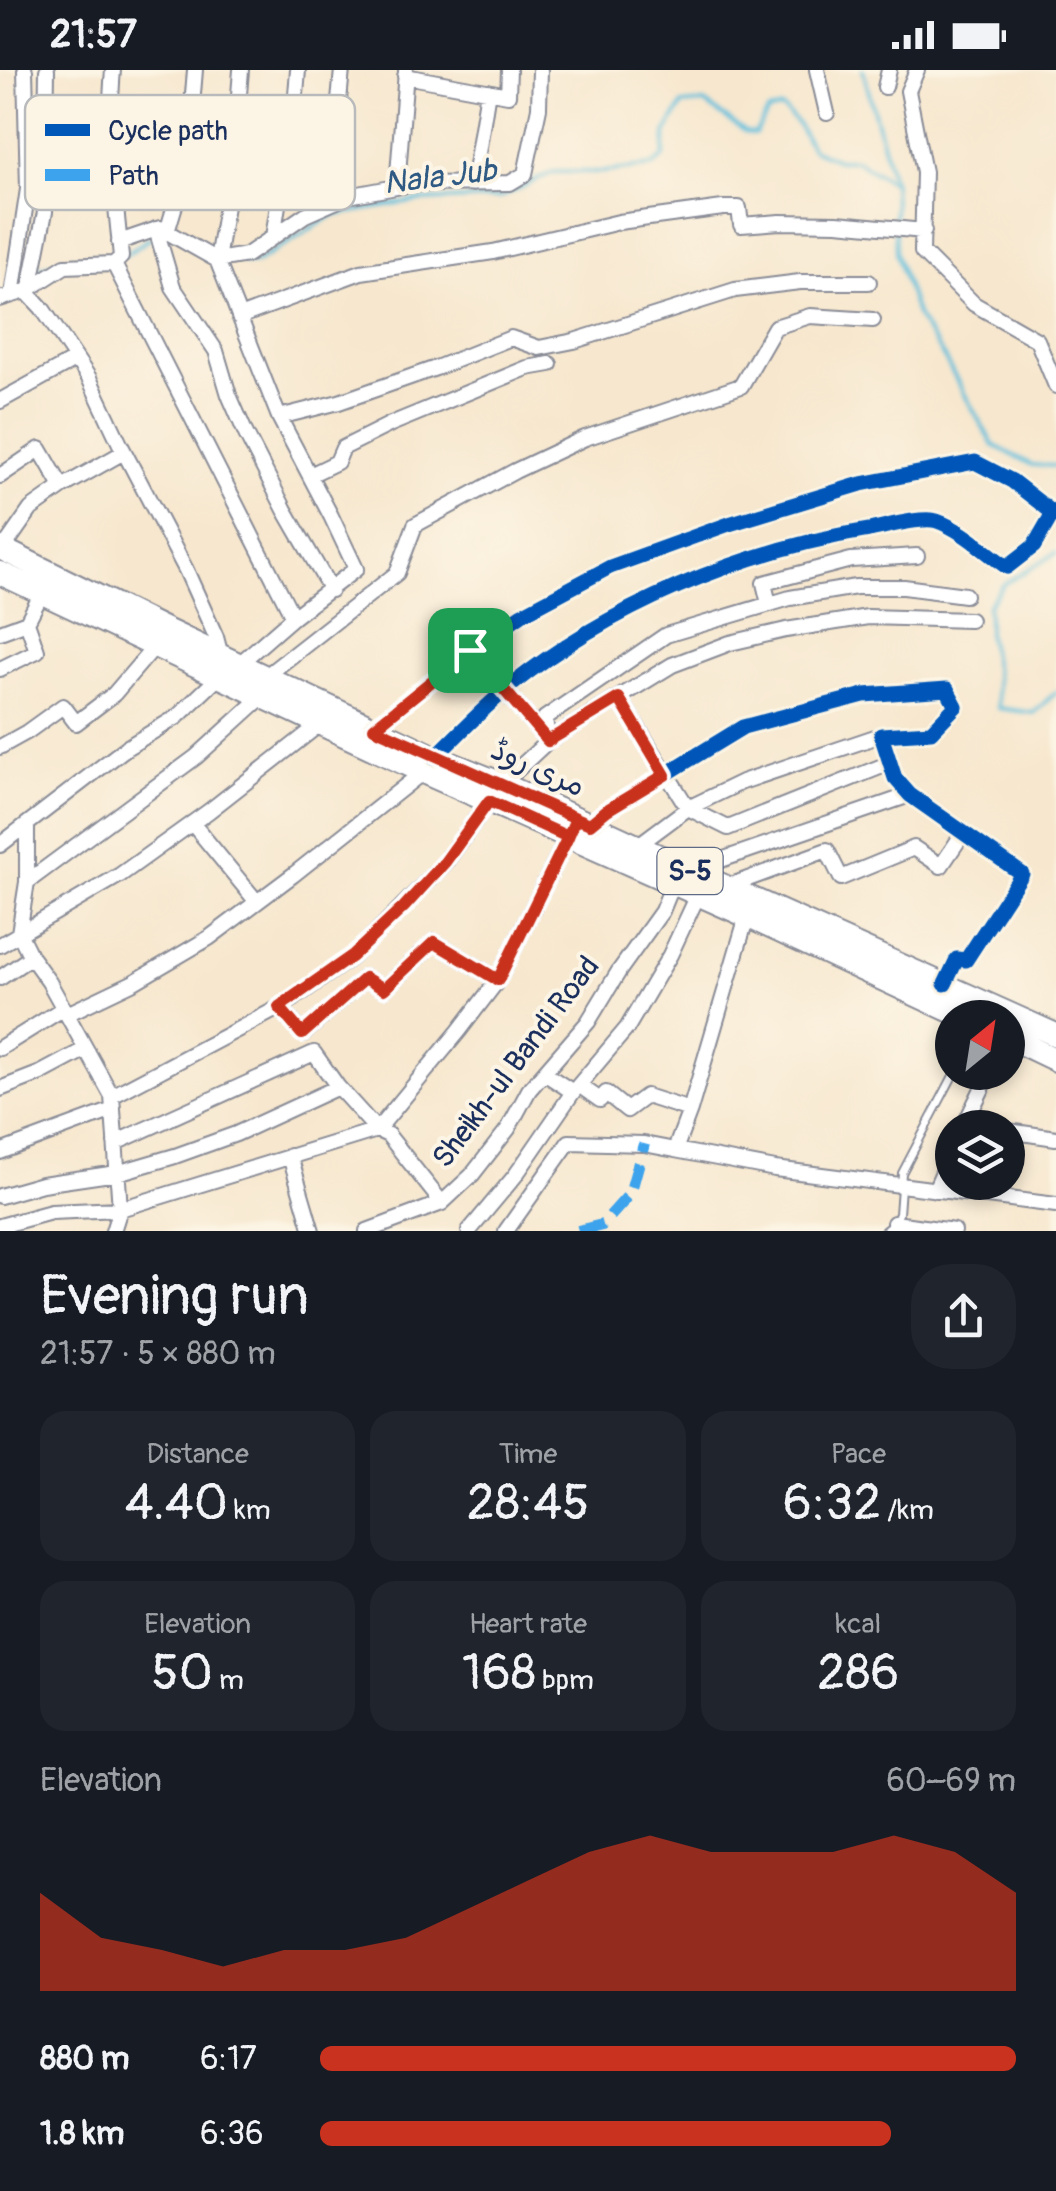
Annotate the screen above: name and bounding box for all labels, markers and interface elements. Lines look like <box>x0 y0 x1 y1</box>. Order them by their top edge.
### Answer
text: 21:57 <box>50 11 137 59</box>
legend <box>25 95 355 210</box>
text: Cycle path <box>108 114 228 149</box>
water label: Nala Jub <box>381 150 501 204</box>
text: Path <box>108 159 159 194</box>
pin <box>428 608 513 693</box>
icon: arrive <box>443 623 498 678</box>
street label: مری روڈ <box>485 731 591 805</box>
road number: S-5 <box>658 848 722 894</box>
street label: Sheikh-ul Bandi Road <box>424 949 608 1175</box>
north arrow <box>935 1000 1025 1090</box>
map controls <box>935 1000 1025 1200</box>
button: layers <box>935 1110 1025 1200</box>
text: Evening run <box>40 1262 309 1331</box>
button: share <box>911 1264 1016 1369</box>
text: 21:57 · 5 × 880 m <box>40 1334 276 1374</box>
text: Distance <box>146 1437 249 1472</box>
text: Time <box>499 1437 557 1472</box>
text: Pace <box>831 1437 886 1472</box>
text: 4.40 <box>125 1472 228 1535</box>
text: 28:45 <box>467 1472 589 1535</box>
text: 6:32 <box>783 1472 881 1535</box>
text: km <box>228 1493 271 1528</box>
text: /km <box>881 1493 934 1528</box>
text: Elevation <box>144 1607 251 1642</box>
text: Heart rate <box>469 1607 587 1642</box>
text: kcal <box>836 1607 881 1642</box>
text: 50 <box>152 1642 213 1705</box>
text: 168 <box>462 1642 536 1705</box>
text: 286 <box>817 1642 899 1705</box>
text: m <box>213 1663 244 1698</box>
text: bpm <box>536 1663 594 1698</box>
text: Elevation <box>40 1761 162 1801</box>
text: 60–69 m <box>886 1761 1016 1801</box>
text: 880 m <box>40 2039 129 2079</box>
text: 6:17 <box>200 2039 257 2079</box>
text: 1.8 km <box>40 2114 124 2154</box>
text: 6:36 <box>200 2114 264 2154</box>

